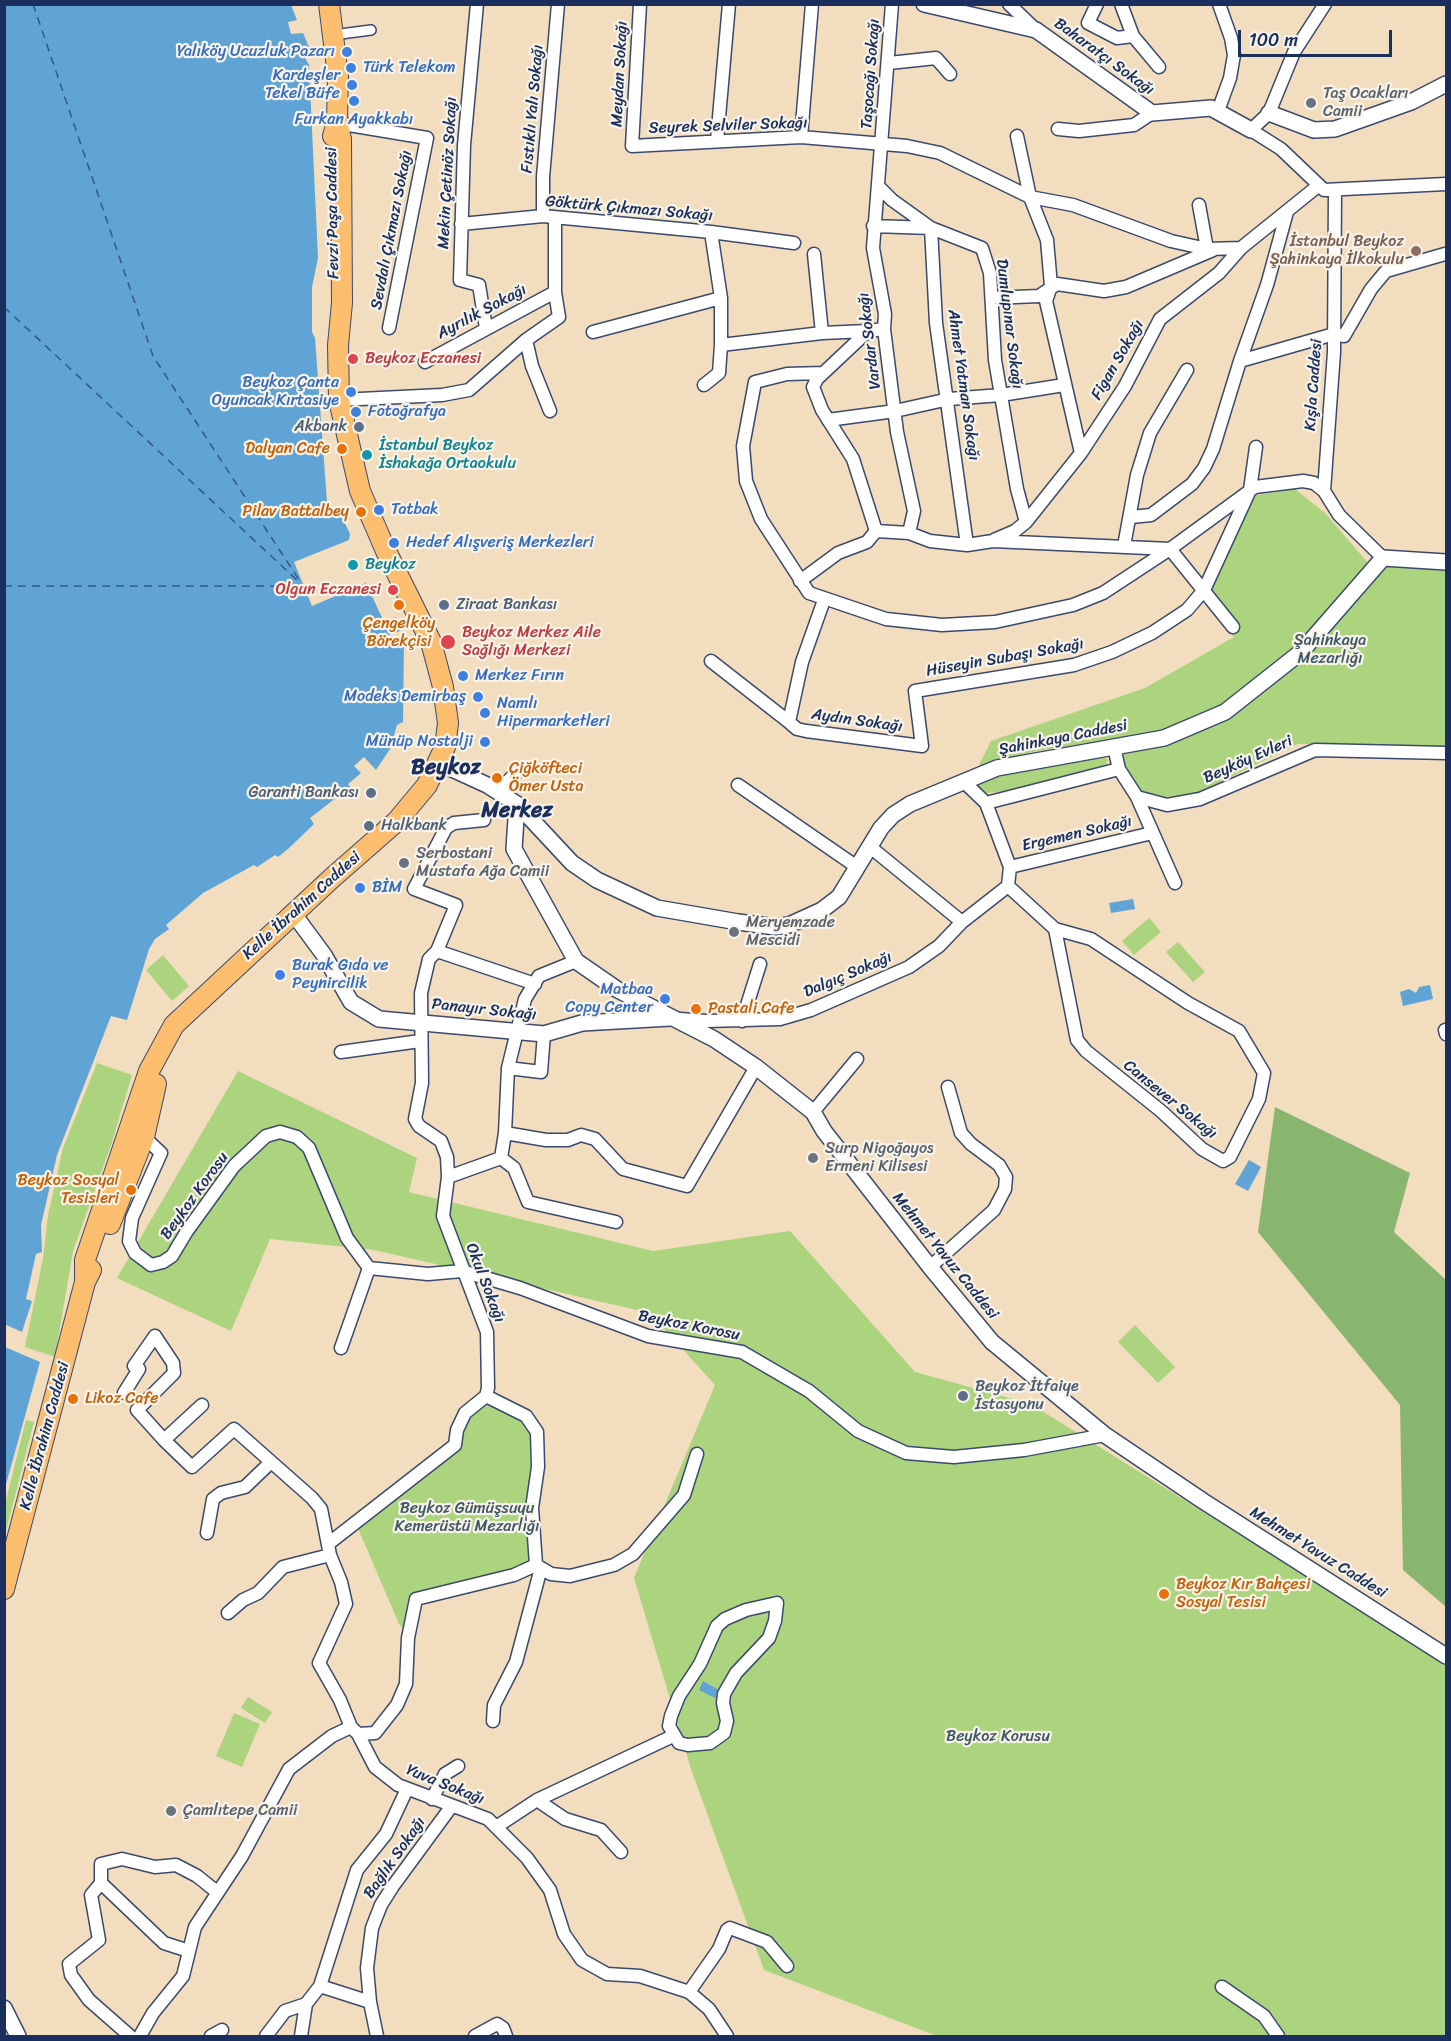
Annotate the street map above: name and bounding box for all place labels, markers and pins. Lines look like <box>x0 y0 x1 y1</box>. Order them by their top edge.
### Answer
place label: Yalıköy Ucuzluk Pazarı <box>177 42 335 62</box>
marker: Yalıköy Ucuzluk Pazarı <box>340 45 354 59</box>
place label: Türk Telekom <box>363 58 455 78</box>
marker: Türk Telekom <box>344 61 358 75</box>
place label: Kardeşler Tekel Büfe <box>265 66 340 104</box>
marker: Kardeşler Tekel Büfe <box>345 78 359 92</box>
place label: Taş Ocakları Camii <box>1323 84 1408 122</box>
marker: Furkan Ayakkabı <box>347 94 361 108</box>
marker: Taş Ocakları Camii <box>1304 96 1318 110</box>
place label: Furkan Ayakkabı <box>295 110 413 130</box>
place label: İstanbul Beykoz Şahinkaya İlkokulu <box>1270 232 1404 270</box>
marker: İstanbul Beykoz Şahinkaya İlkokulu <box>1409 244 1423 258</box>
place label: Beykoz Eczanesi <box>365 349 481 369</box>
marker: Beykoz Eczanesi <box>346 352 360 366</box>
place label: Beykoz Çanta Oyuncak Kırtasiye <box>212 373 339 411</box>
marker: Beykoz Çanta Oyuncak Kırtasiye <box>344 385 358 399</box>
place label: Fotoğrafya <box>368 402 446 422</box>
marker: Fotoğrafya <box>349 405 363 419</box>
place label: Akbank <box>294 417 347 437</box>
marker: Akbank <box>352 420 366 434</box>
place label: İstanbul Beykoz İshakağa Ortaokulu <box>379 436 516 474</box>
place label: Dalyan Cafe <box>245 439 330 459</box>
marker: Dalyan Cafe <box>335 442 349 456</box>
marker: İstanbul Beykoz İshakağa Ortaokulu <box>360 448 374 462</box>
place label: Tatbak <box>391 500 439 520</box>
place label: Pilav Battalbey <box>242 502 349 522</box>
marker: Tatbak <box>372 503 386 517</box>
marker: Pilav Battalbey <box>354 505 368 519</box>
place label: Hedef Alışveriş Merkezleri <box>406 533 594 553</box>
marker: Hedef Alışveriş Merkezleri <box>387 536 401 550</box>
place label: Beykoz <box>365 555 416 575</box>
marker: Beykoz <box>346 558 360 572</box>
place label: Olgun Eczanesi <box>275 580 381 600</box>
marker: Olgun Eczanesi <box>386 583 400 597</box>
place label: Ziraat Bankası <box>456 595 557 615</box>
marker: Çengelköy Börekçisi <box>392 598 406 612</box>
marker: Ziraat Bankası <box>437 598 451 612</box>
place label: Çengelköy Börekçisi <box>363 614 435 652</box>
place label: Beykoz Merkez Aile Sağlığı Merkezi <box>462 623 601 661</box>
marker: Beykoz Merkez Aile Sağlığı Merkezi <box>439 633 457 651</box>
place label: Merkez Fırın <box>475 666 564 686</box>
marker: Merkez Fırın <box>456 669 470 683</box>
place label: Modeks Demirbaş <box>344 687 466 707</box>
marker: Modeks Demirbaş <box>471 690 485 704</box>
place label: Namlı Hipermarketleri <box>497 694 610 732</box>
marker: Namlı Hipermarketleri <box>478 706 492 720</box>
place label: Münüp Nostalji <box>366 732 473 752</box>
marker: Münüp Nostalji <box>478 735 492 749</box>
place label: Çiğköfteci Ömer Usta <box>509 759 584 797</box>
marker: Çiğköfteci Ömer Usta <box>490 771 504 785</box>
place label: Garanti Bankası <box>249 783 359 803</box>
marker: Garanti Bankası <box>364 786 378 800</box>
place label: Halkbank <box>381 816 447 836</box>
marker: Halkbank <box>362 819 376 833</box>
place label: Serbostani Mustafa Ağa Camii <box>416 844 549 882</box>
marker: Serbostani Mustafa Ağa Camii <box>397 856 411 870</box>
place label: BİM <box>372 878 402 898</box>
marker: BİM <box>353 881 367 895</box>
place label: Meryemzade Mescidi <box>746 913 835 951</box>
marker: Meryemzade Mescidi <box>727 925 741 939</box>
place label: Burak Gıda ve Peynircilik <box>292 956 389 994</box>
marker: Burak Gıda ve Peynircilik <box>273 968 287 982</box>
place label: Matbaa Copy Center <box>565 980 653 1018</box>
marker: Matbaa Copy Center <box>658 992 672 1006</box>
place label: Pastali Cafe <box>708 999 795 1019</box>
marker: Pastali Cafe <box>689 1002 703 1016</box>
place label: Surp Nigoğayos Ermeni Kilisesi <box>825 1139 934 1177</box>
marker: Surp Nigoğayos Ermeni Kilisesi <box>806 1151 820 1165</box>
place label: Beykoz Sosyal Tesisleri <box>18 1171 119 1209</box>
marker: Beykoz Sosyal Tesisleri <box>124 1183 138 1197</box>
place label: Beykoz İtfaiye İstasyonu <box>975 1377 1079 1415</box>
place label: Likoz Cafe <box>85 1389 159 1409</box>
marker: Beykoz İtfaiye İstasyonu <box>956 1389 970 1403</box>
marker: Likoz Cafe <box>66 1392 80 1406</box>
place label: Beykoz Kır Bahçesi Sosyal Tesisi <box>1176 1575 1310 1613</box>
marker: Beykoz Kır Bahçesi Sosyal Tesisi <box>1157 1587 1171 1601</box>
place label: Çamlıtepe Camii <box>183 1801 297 1821</box>
marker: Çamlıtepe Camii <box>164 1804 178 1818</box>

